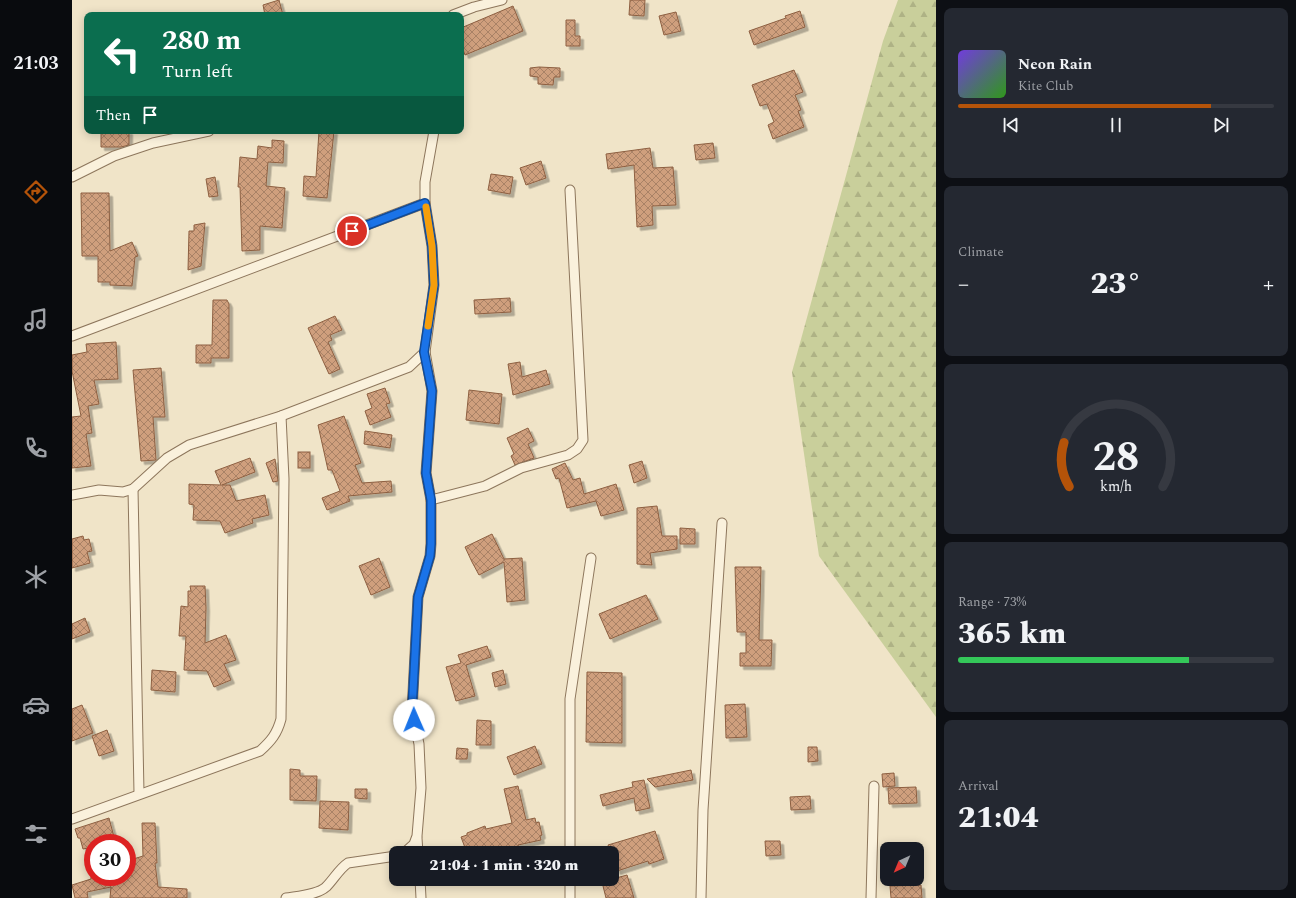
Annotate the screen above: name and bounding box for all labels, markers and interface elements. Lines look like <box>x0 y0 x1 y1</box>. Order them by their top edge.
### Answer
text: 280 m <box>162 19 241 62</box>
icon: left <box>96 28 148 80</box>
text: 21:03 <box>13 50 59 77</box>
text: Neon Rain <box>1018 53 1092 76</box>
text: Turn left <box>162 58 233 85</box>
text: Kite Club <box>1018 76 1073 96</box>
text: Then <box>96 104 131 127</box>
icon: arrive <box>139 104 161 126</box>
icon: previous <box>1000 114 1022 136</box>
icon: pause <box>1105 114 1127 136</box>
icon: next <box>1210 114 1232 136</box>
icon: directions <box>22 178 50 206</box>
pin <box>335 214 369 248</box>
icon: arrive <box>341 220 363 242</box>
text: Climate <box>958 242 1004 262</box>
text: 23° <box>1091 261 1142 307</box>
text: − <box>958 268 969 301</box>
text: + <box>1263 268 1274 301</box>
icon: music <box>22 306 50 334</box>
text: 28 <box>1093 426 1139 489</box>
icon: phone <box>22 434 50 462</box>
text: km/h <box>1100 476 1132 498</box>
icon: climate <box>22 563 50 591</box>
text: Range · 73% <box>958 592 1026 612</box>
text: 365 km <box>958 611 1066 657</box>
icon: car <box>22 691 50 719</box>
position arrow <box>393 699 435 741</box>
text: Arrival <box>958 776 999 796</box>
text: 21:04 <box>958 795 1038 841</box>
icon: filters <box>22 820 50 848</box>
speed limit sign: 30 <box>84 834 136 886</box>
north arrow <box>880 842 924 886</box>
map controls <box>880 842 924 886</box>
text: 21:04 · 1 min · 320 m <box>430 854 578 877</box>

